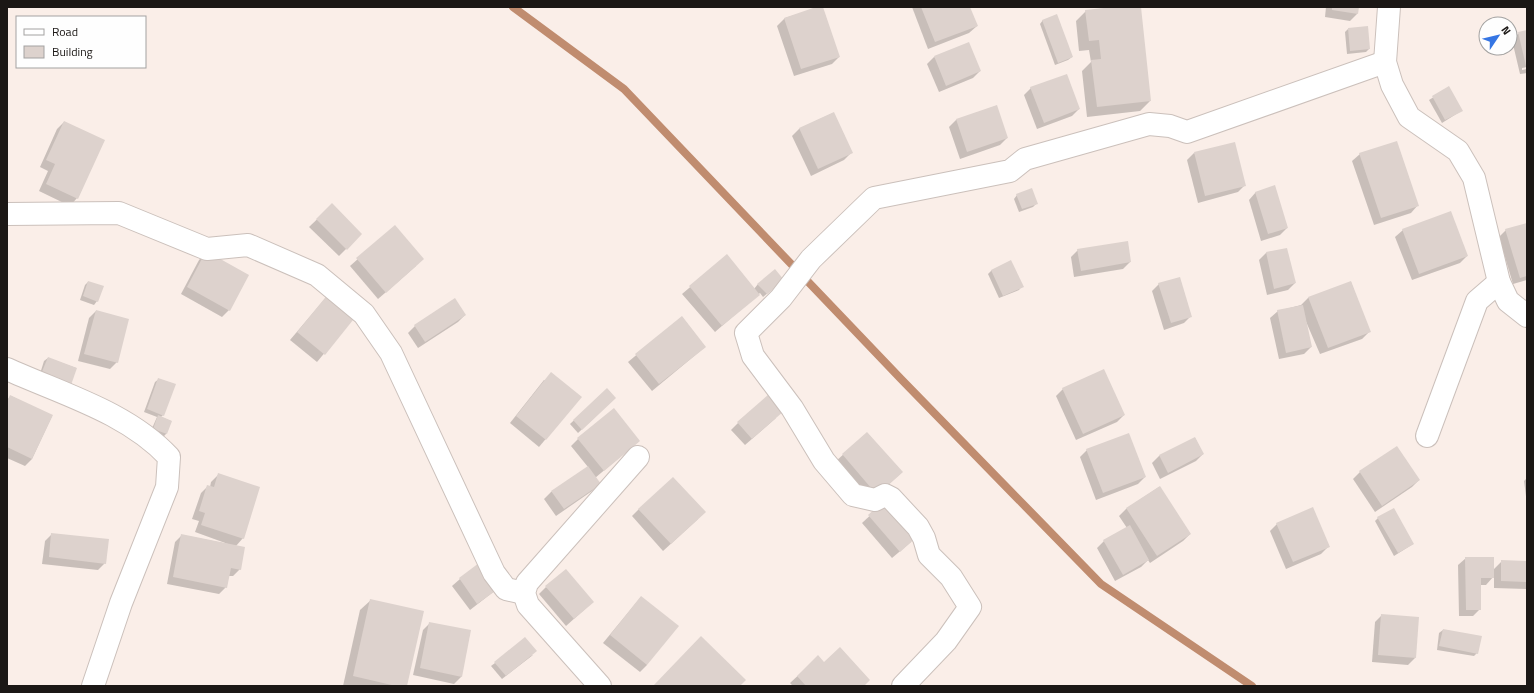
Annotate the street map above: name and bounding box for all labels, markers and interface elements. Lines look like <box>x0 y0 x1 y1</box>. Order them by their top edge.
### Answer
legend <box>16 16 146 68</box>
north arrow <box>1478 16 1518 56</box>
text: Road <box>52 22 78 41</box>
text: N <box>1497 23 1515 38</box>
text: Building <box>52 42 93 61</box>

